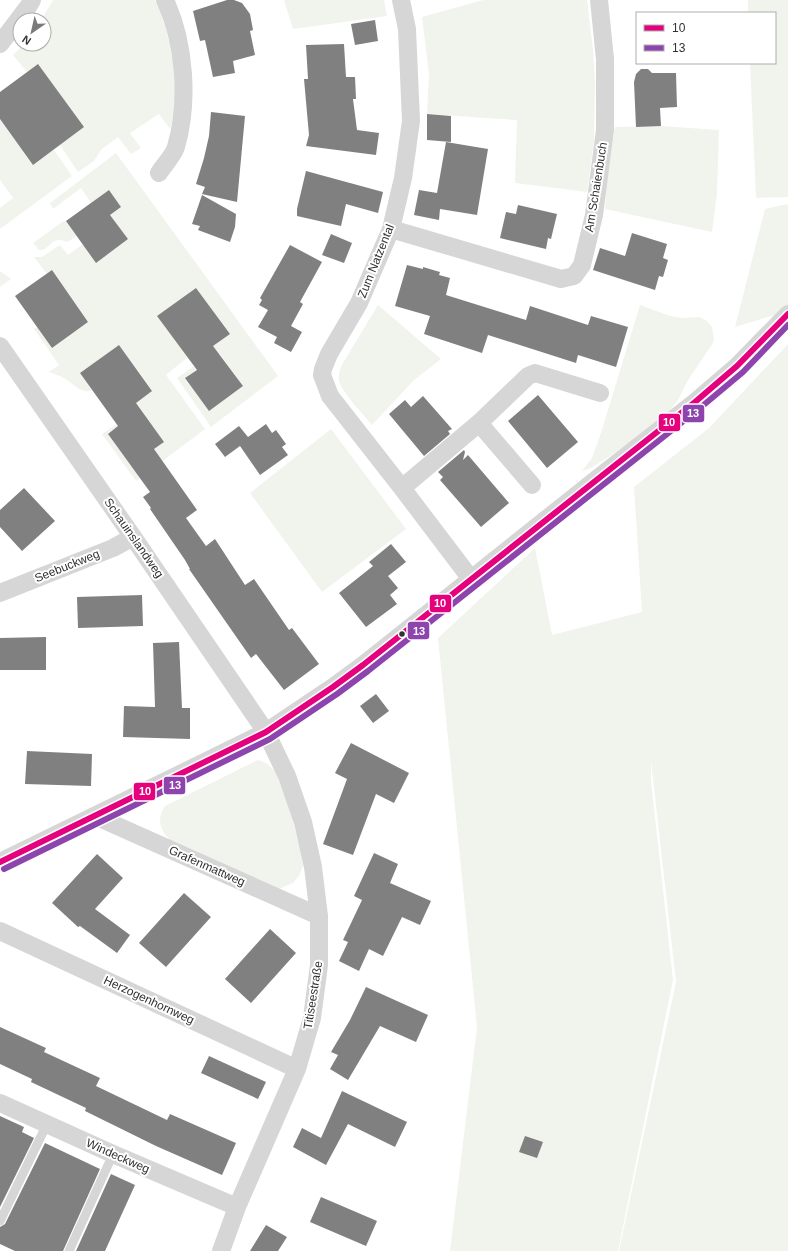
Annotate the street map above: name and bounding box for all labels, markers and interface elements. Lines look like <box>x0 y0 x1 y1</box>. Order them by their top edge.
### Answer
north arrow <box>12 12 52 52</box>
legend <box>636 12 776 64</box>
text: 10 <box>672 21 686 35</box>
text: N <box>20 33 33 47</box>
text: 13 <box>672 41 686 55</box>
street label: Am Schaienbuch <box>582 141 610 233</box>
street label: Zum Natzental <box>355 222 397 300</box>
line badge: 13 <box>682 404 705 423</box>
text: 13 <box>687 407 699 419</box>
line badge: 10 <box>658 413 681 432</box>
text: 10 <box>663 416 675 428</box>
street label: Schauinslandweg <box>101 495 167 581</box>
street label: Seebuckweg <box>33 547 101 585</box>
line badge: 10 <box>429 594 452 613</box>
text: 10 <box>434 597 446 609</box>
line badge: 13 <box>407 621 430 640</box>
text: 13 <box>413 625 425 637</box>
unlabelled marker <box>397 629 407 639</box>
line badge: 13 <box>163 776 186 795</box>
text: 13 <box>169 779 181 791</box>
line badge: 10 <box>133 782 156 801</box>
text: 10 <box>139 785 151 797</box>
street label: Grafenmattweg <box>167 843 247 889</box>
street label: Titiseestraße <box>301 960 325 1030</box>
street label: Herzogenhornweg <box>102 973 196 1027</box>
street label: Windeckweg <box>84 1136 152 1176</box>

